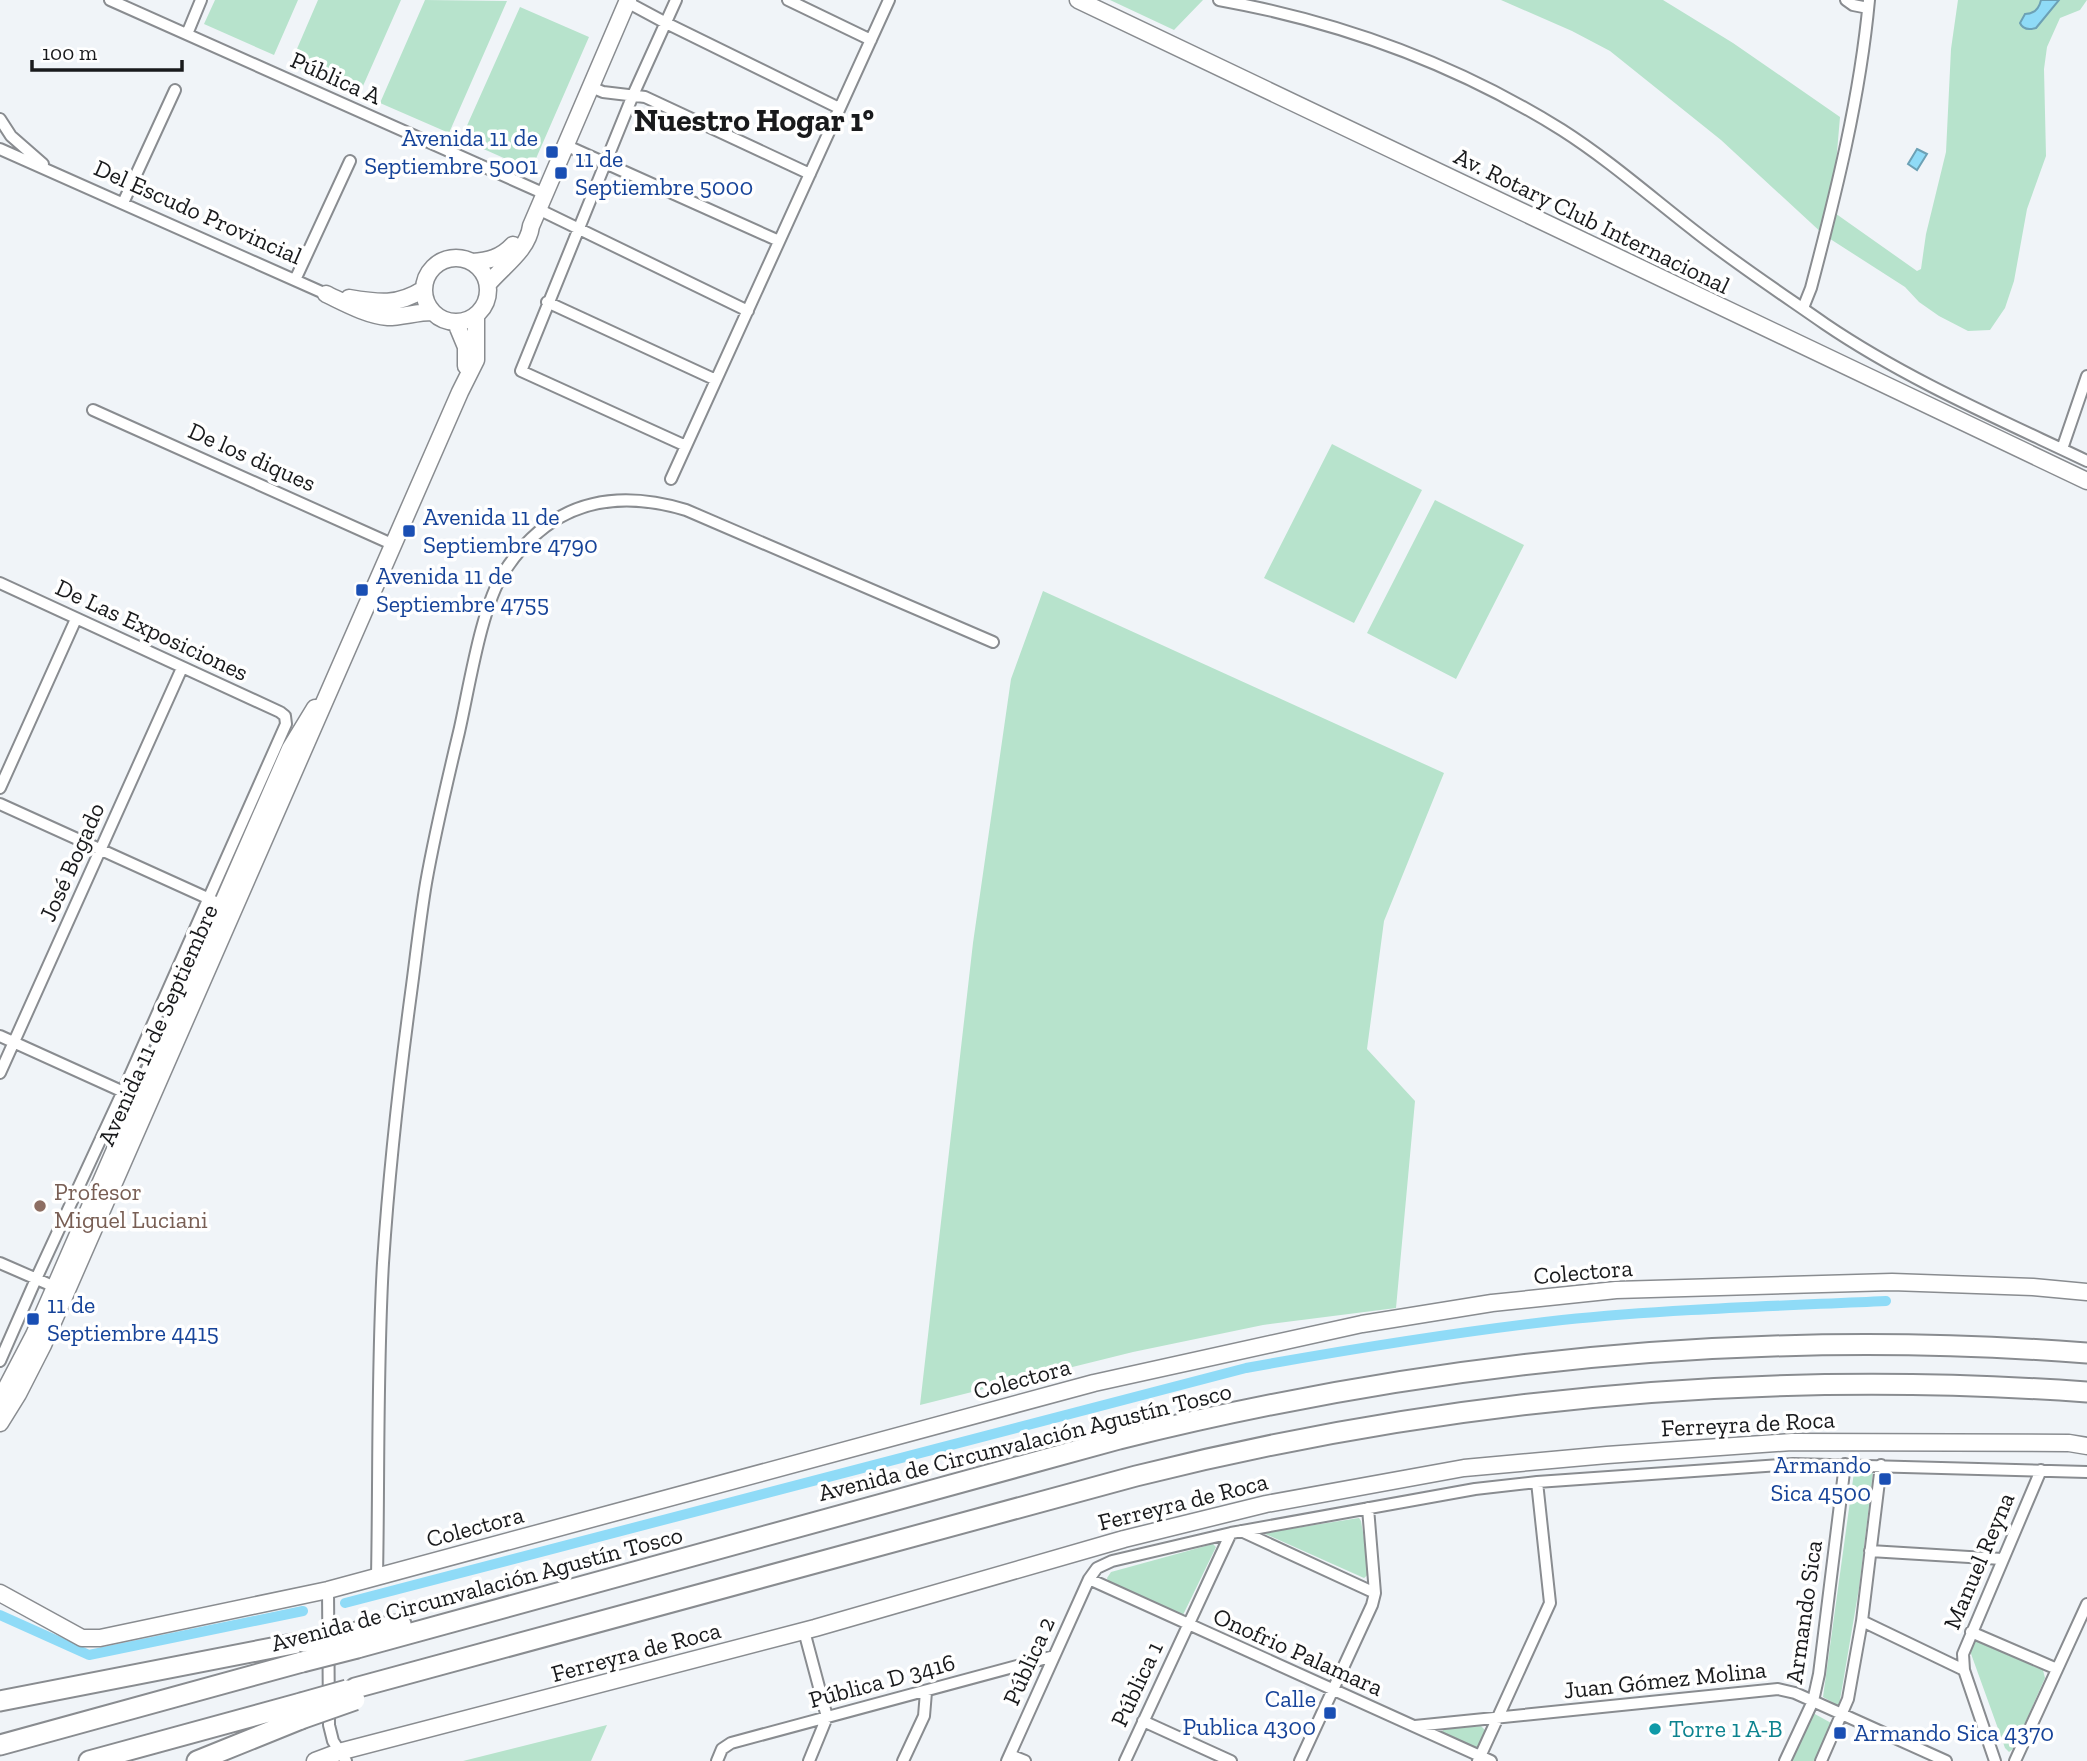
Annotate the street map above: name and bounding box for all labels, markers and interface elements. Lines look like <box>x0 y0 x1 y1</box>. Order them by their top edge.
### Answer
scale bar <box>32 28 182 72</box>
text: 100 m <box>42 40 97 65</box>
street label: Pública A <box>286 45 386 111</box>
district label: Nuestro Hogar 1° <box>634 101 874 139</box>
place label: Avenida 11 de Septiembre 5001 <box>364 123 538 180</box>
street label: Av. Rotary Club Internacional <box>1450 141 1735 300</box>
marker: Avenida 11 de Septiembre 5001 <box>544 144 560 160</box>
place label: 11 de Septiembre 5000 <box>575 144 753 201</box>
street label: Del Escudo Provincial <box>90 153 307 270</box>
marker: 11 de Septiembre 5000 <box>553 165 569 181</box>
street label: De los diques <box>184 416 320 498</box>
place label: Avenida 11 de Septiembre 4790 <box>423 502 598 559</box>
marker: Avenida 11 de Septiembre 4790 <box>401 523 417 539</box>
place label: Avenida 11 de Septiembre 4755 <box>376 561 549 618</box>
street label: De Las Exposiciones <box>51 572 253 687</box>
marker: Avenida 11 de Septiembre 4755 <box>354 582 370 598</box>
street label: José Bogado <box>32 798 111 926</box>
street label: Avenida 11 de Septiembre <box>91 900 224 1150</box>
place label: Profesor Miguel Luciani <box>54 1177 208 1234</box>
marker: Profesor Miguel Luciani <box>32 1198 48 1214</box>
street label: Colectora <box>1532 1253 1634 1290</box>
place label: 11 de Septiembre 4415 <box>47 1290 219 1347</box>
marker: 11 de Septiembre 4415 <box>25 1311 41 1327</box>
street label: Colectora <box>970 1352 1074 1405</box>
street label: Avenida de Circunvalación Agustín Tosco <box>815 1376 1235 1507</box>
street label: Ferreyra de Roca <box>1660 1404 1836 1443</box>
place label: Armando Sica 4500 <box>1770 1450 1871 1507</box>
street label: Ferreyra de Roca <box>1095 1466 1271 1537</box>
marker: Armando Sica 4500 <box>1877 1471 1893 1487</box>
street label: Manuel Reyna <box>1937 1488 2021 1634</box>
street label: Colectora <box>423 1500 527 1553</box>
street label: Avenida de Circunvalación Agustín Tosco <box>268 1520 686 1658</box>
street label: Armando Sica <box>1779 1538 1828 1686</box>
street label: Onofrio Palamara <box>1209 1601 1388 1702</box>
street label: Pública 2 <box>996 1612 1061 1709</box>
street label: Ferreyra de Roca <box>548 1615 724 1688</box>
street label: Pública 1 <box>1104 1637 1169 1731</box>
street label: Pública D 3416 <box>806 1647 958 1714</box>
street label: Juan Gómez Molina <box>1562 1654 1768 1705</box>
place label: Calle Publica 4300 <box>1182 1684 1316 1741</box>
marker: Calle Publica 4300 <box>1322 1705 1338 1721</box>
place label: Torre 1 A-B <box>1669 1714 1783 1743</box>
place label: Armando Sica 4370 <box>1854 1718 2054 1747</box>
marker: Torre 1 A-B <box>1647 1721 1663 1737</box>
marker: Armando Sica 4370 <box>1832 1725 1848 1741</box>

